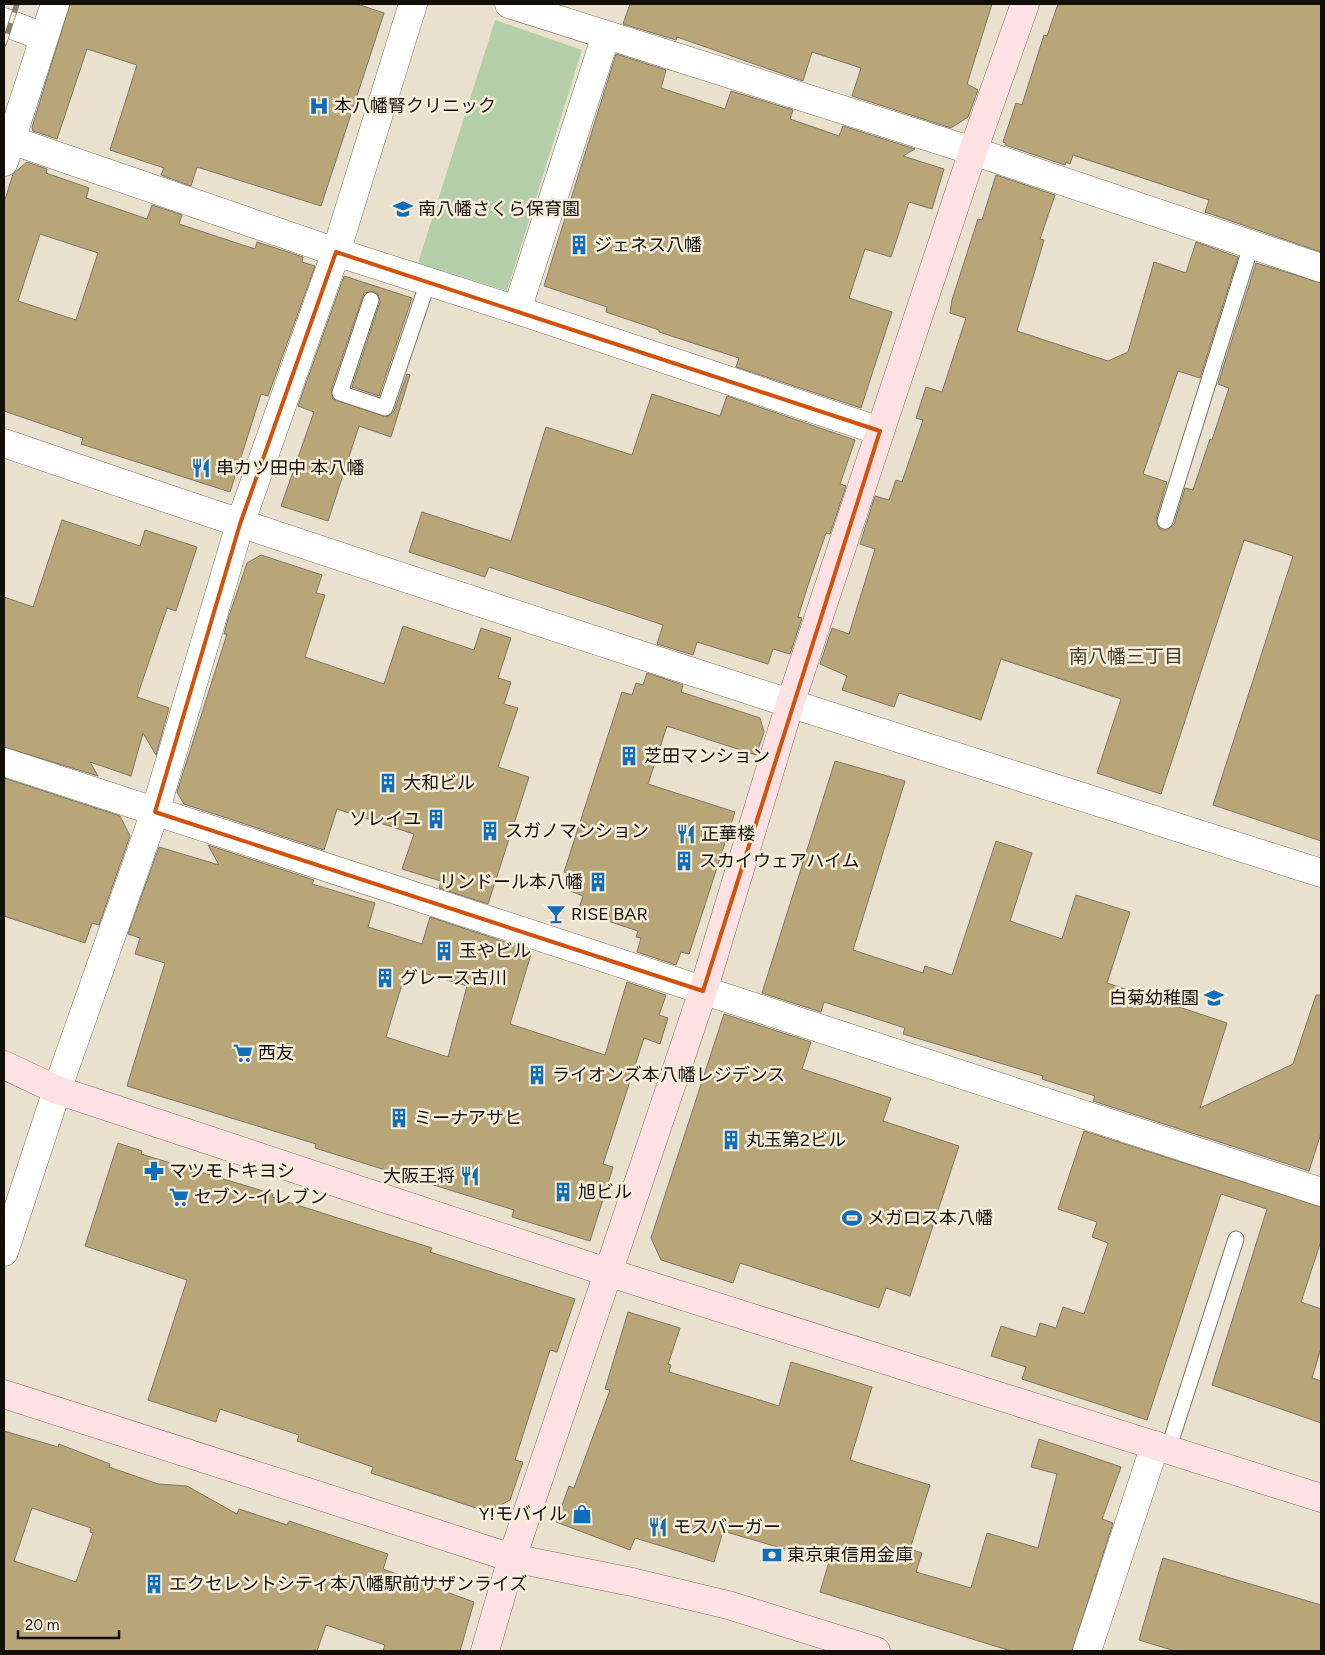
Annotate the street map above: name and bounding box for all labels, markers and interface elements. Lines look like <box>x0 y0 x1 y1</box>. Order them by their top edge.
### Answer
hospital icon: 本八幡腎クリニック <box>308 95 330 117</box>
place label: 本八幡腎クリニック <box>334 95 496 117</box>
school or university icon: 南八幡さくら保育園 <box>392 198 414 220</box>
place label: 南八幡さくら保育園 <box>418 198 580 220</box>
building icon: ジェネス八幡 <box>568 234 590 256</box>
place label: ジェネス八幡 <box>594 234 702 256</box>
restaurant icon: 串カツ田中 本八幡 <box>190 457 212 479</box>
place label: 串カツ田中 本八幡 <box>216 457 364 479</box>
district label: 南八幡三丁目 <box>1069 645 1183 668</box>
building icon: 芝田マンション <box>618 745 640 767</box>
place label: 芝田マンション <box>644 745 770 767</box>
building icon: 大和ビル <box>377 772 399 794</box>
place label: 大和ビル <box>403 772 475 794</box>
place label: ソレイユ <box>349 808 421 830</box>
building icon: ソレイユ <box>425 808 447 830</box>
building icon: スガノマンション <box>479 820 501 842</box>
place label: スガノマンション <box>505 820 649 842</box>
restaurant icon: 正華楼 <box>675 823 697 845</box>
place label: 正華楼 <box>701 823 755 845</box>
building icon: スカイウェアハイム <box>673 850 695 872</box>
place label: スカイウェアハイム <box>699 850 860 872</box>
place label: リンドール本八幡 <box>439 871 583 893</box>
building icon: リンドール本八幡 <box>587 871 609 893</box>
bar icon: RISE BAR <box>545 903 567 925</box>
place label: RISE BAR <box>571 903 648 925</box>
building icon: 玉やビル <box>433 940 455 962</box>
place label: 玉やビル <box>459 940 531 962</box>
building icon: グレース古川 <box>374 967 396 989</box>
place label: グレース古川 <box>400 967 507 989</box>
place label: 白菊幼稚園 <box>1109 987 1199 1009</box>
school or university icon: 白菊幼稚園 <box>1203 987 1225 1009</box>
supermarket icon: 西友 <box>232 1042 254 1064</box>
place label: 西友 <box>258 1042 294 1064</box>
building icon: ライオンズ本八幡レジデンス <box>526 1064 548 1086</box>
place label: ライオンズ本八幡レジデンス <box>552 1064 785 1086</box>
building icon: ミーナアサヒ <box>388 1107 410 1129</box>
place label: ミーナアサヒ <box>414 1107 522 1129</box>
building icon: 丸玉第2ビル <box>720 1129 742 1151</box>
place label: 丸玉第2ビル <box>746 1129 846 1151</box>
pharmacy icon: マツモトキヨシ <box>143 1160 165 1182</box>
place label: マツモトキヨシ <box>169 1160 295 1182</box>
place label: 大阪王将 <box>383 1165 455 1187</box>
restaurant icon: 大阪王将 <box>459 1165 481 1187</box>
building icon: 旭ビル <box>552 1181 574 1203</box>
place label: 旭ビル <box>578 1181 632 1203</box>
supermarket icon: セブン-イレブン <box>168 1186 190 1208</box>
place label: セブン-イレブン <box>194 1186 328 1208</box>
sports icon: メガロス本八幡 <box>841 1207 863 1229</box>
place label: メガロス本八幡 <box>867 1207 993 1229</box>
place label: Y!モバイル <box>479 1503 567 1525</box>
shop icon: Y!モバイル <box>571 1503 593 1525</box>
restaurant icon: モスバーガー <box>647 1516 669 1538</box>
place label: モスバーガー <box>673 1516 781 1538</box>
bank icon: 東京東信用金庫 <box>761 1544 783 1566</box>
place label: 東京東信用金庫 <box>787 1544 913 1566</box>
building icon: エクセレントシティ本八幡駅前サザンライズ <box>143 1573 165 1595</box>
place label: エクセレントシティ本八幡駅前サザンライズ <box>169 1573 527 1595</box>
scale bar <box>18 1608 119 1640</box>
text: 20 m <box>25 1616 59 1634</box>

